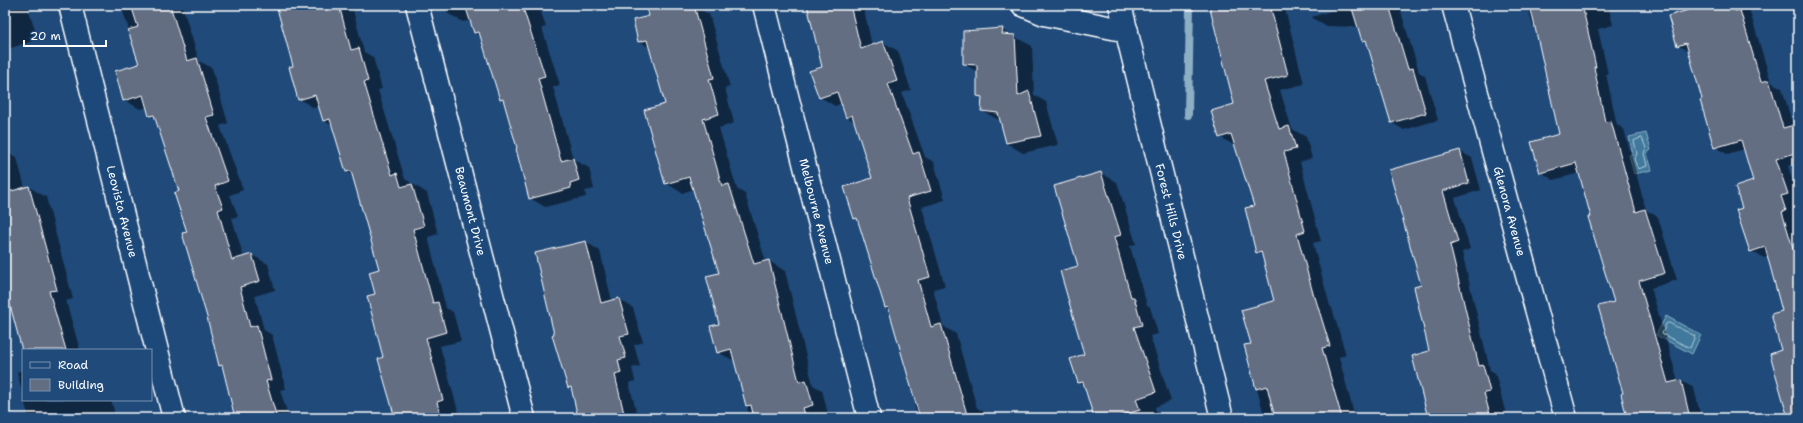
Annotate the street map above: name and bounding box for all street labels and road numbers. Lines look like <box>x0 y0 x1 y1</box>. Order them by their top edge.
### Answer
street label: Melbourne Avenue <box>795 157 838 266</box>
street label: Forest Hills Drive <box>1151 162 1191 262</box>
street label: Leovista Avenue <box>103 164 141 259</box>
street label: Beaumont Drive <box>451 165 490 258</box>
street label: Glenora Avenue <box>1490 165 1529 258</box>

